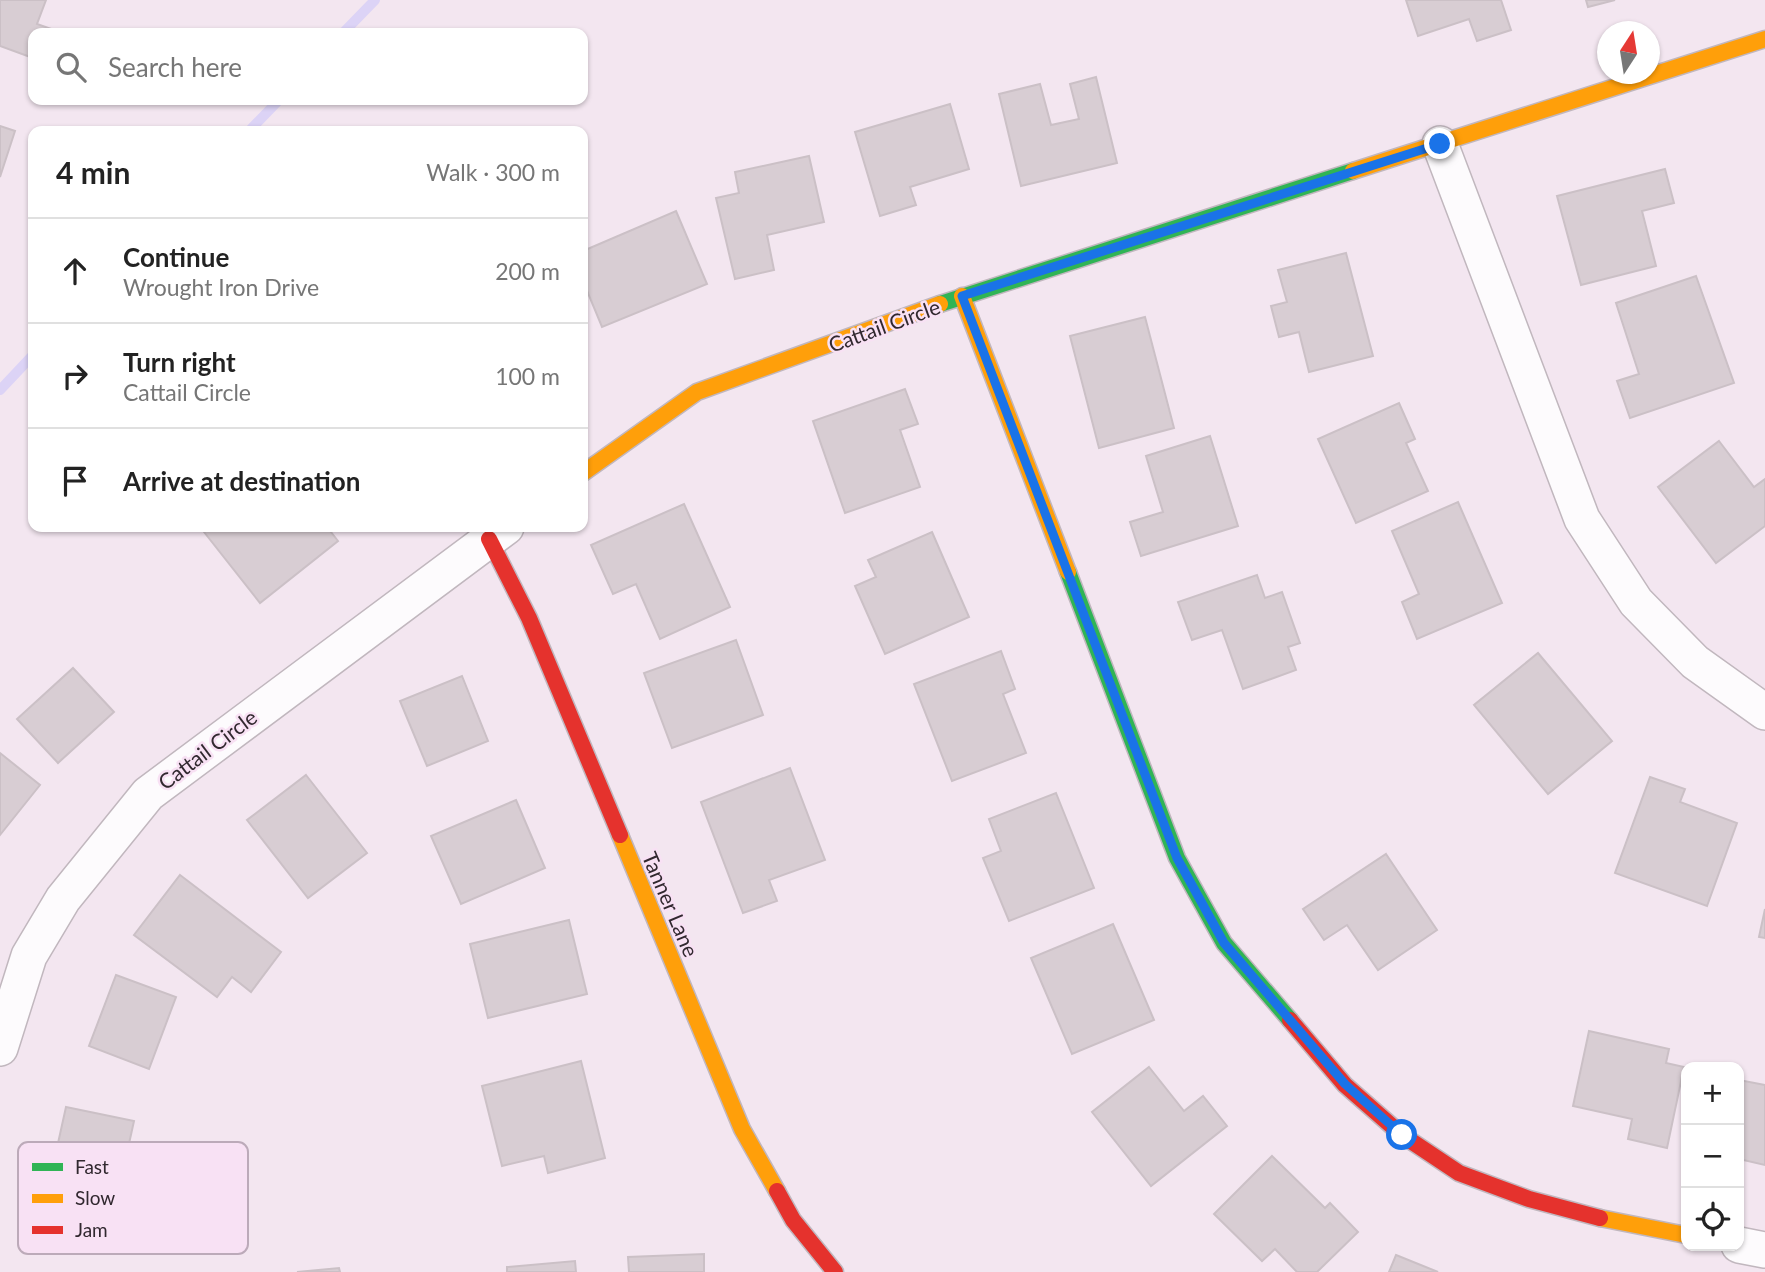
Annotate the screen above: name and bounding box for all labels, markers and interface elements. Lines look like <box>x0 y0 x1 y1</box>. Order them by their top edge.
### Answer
north arrow <box>1597 21 1660 84</box>
search box <box>28 28 588 105</box>
icon: search <box>52 48 90 86</box>
text: Search here <box>108 51 242 83</box>
route end <box>1424 128 1455 159</box>
text: 4 min <box>56 154 130 190</box>
text: Walk · 300 m <box>426 158 560 186</box>
text: Continue <box>123 241 229 273</box>
icon: ahead <box>56 252 94 290</box>
text: 200 m <box>495 257 560 285</box>
text: Wrought Iron Drive <box>123 273 319 301</box>
street label: Cattail Circle <box>825 293 943 357</box>
text: Turn right <box>123 346 236 378</box>
icon: right <box>56 357 94 395</box>
text: 100 m <box>495 362 560 390</box>
text: Cattail Circle <box>123 378 251 406</box>
icon: arrive <box>56 462 94 500</box>
text: Arrive at destination <box>123 465 360 497</box>
street label: Cattail Circle <box>153 704 261 794</box>
street label: Tanner Lane <box>638 848 704 960</box>
map controls <box>1681 1062 1744 1251</box>
button: + <box>1681 1062 1744 1125</box>
route start <box>1386 1119 1417 1150</box>
button: − <box>1681 1125 1744 1188</box>
legend <box>18 1142 248 1254</box>
text: Fast <box>75 1155 109 1178</box>
text: Slow <box>75 1186 115 1209</box>
button: locate <box>1681 1188 1744 1251</box>
text: Jam <box>75 1218 108 1241</box>

